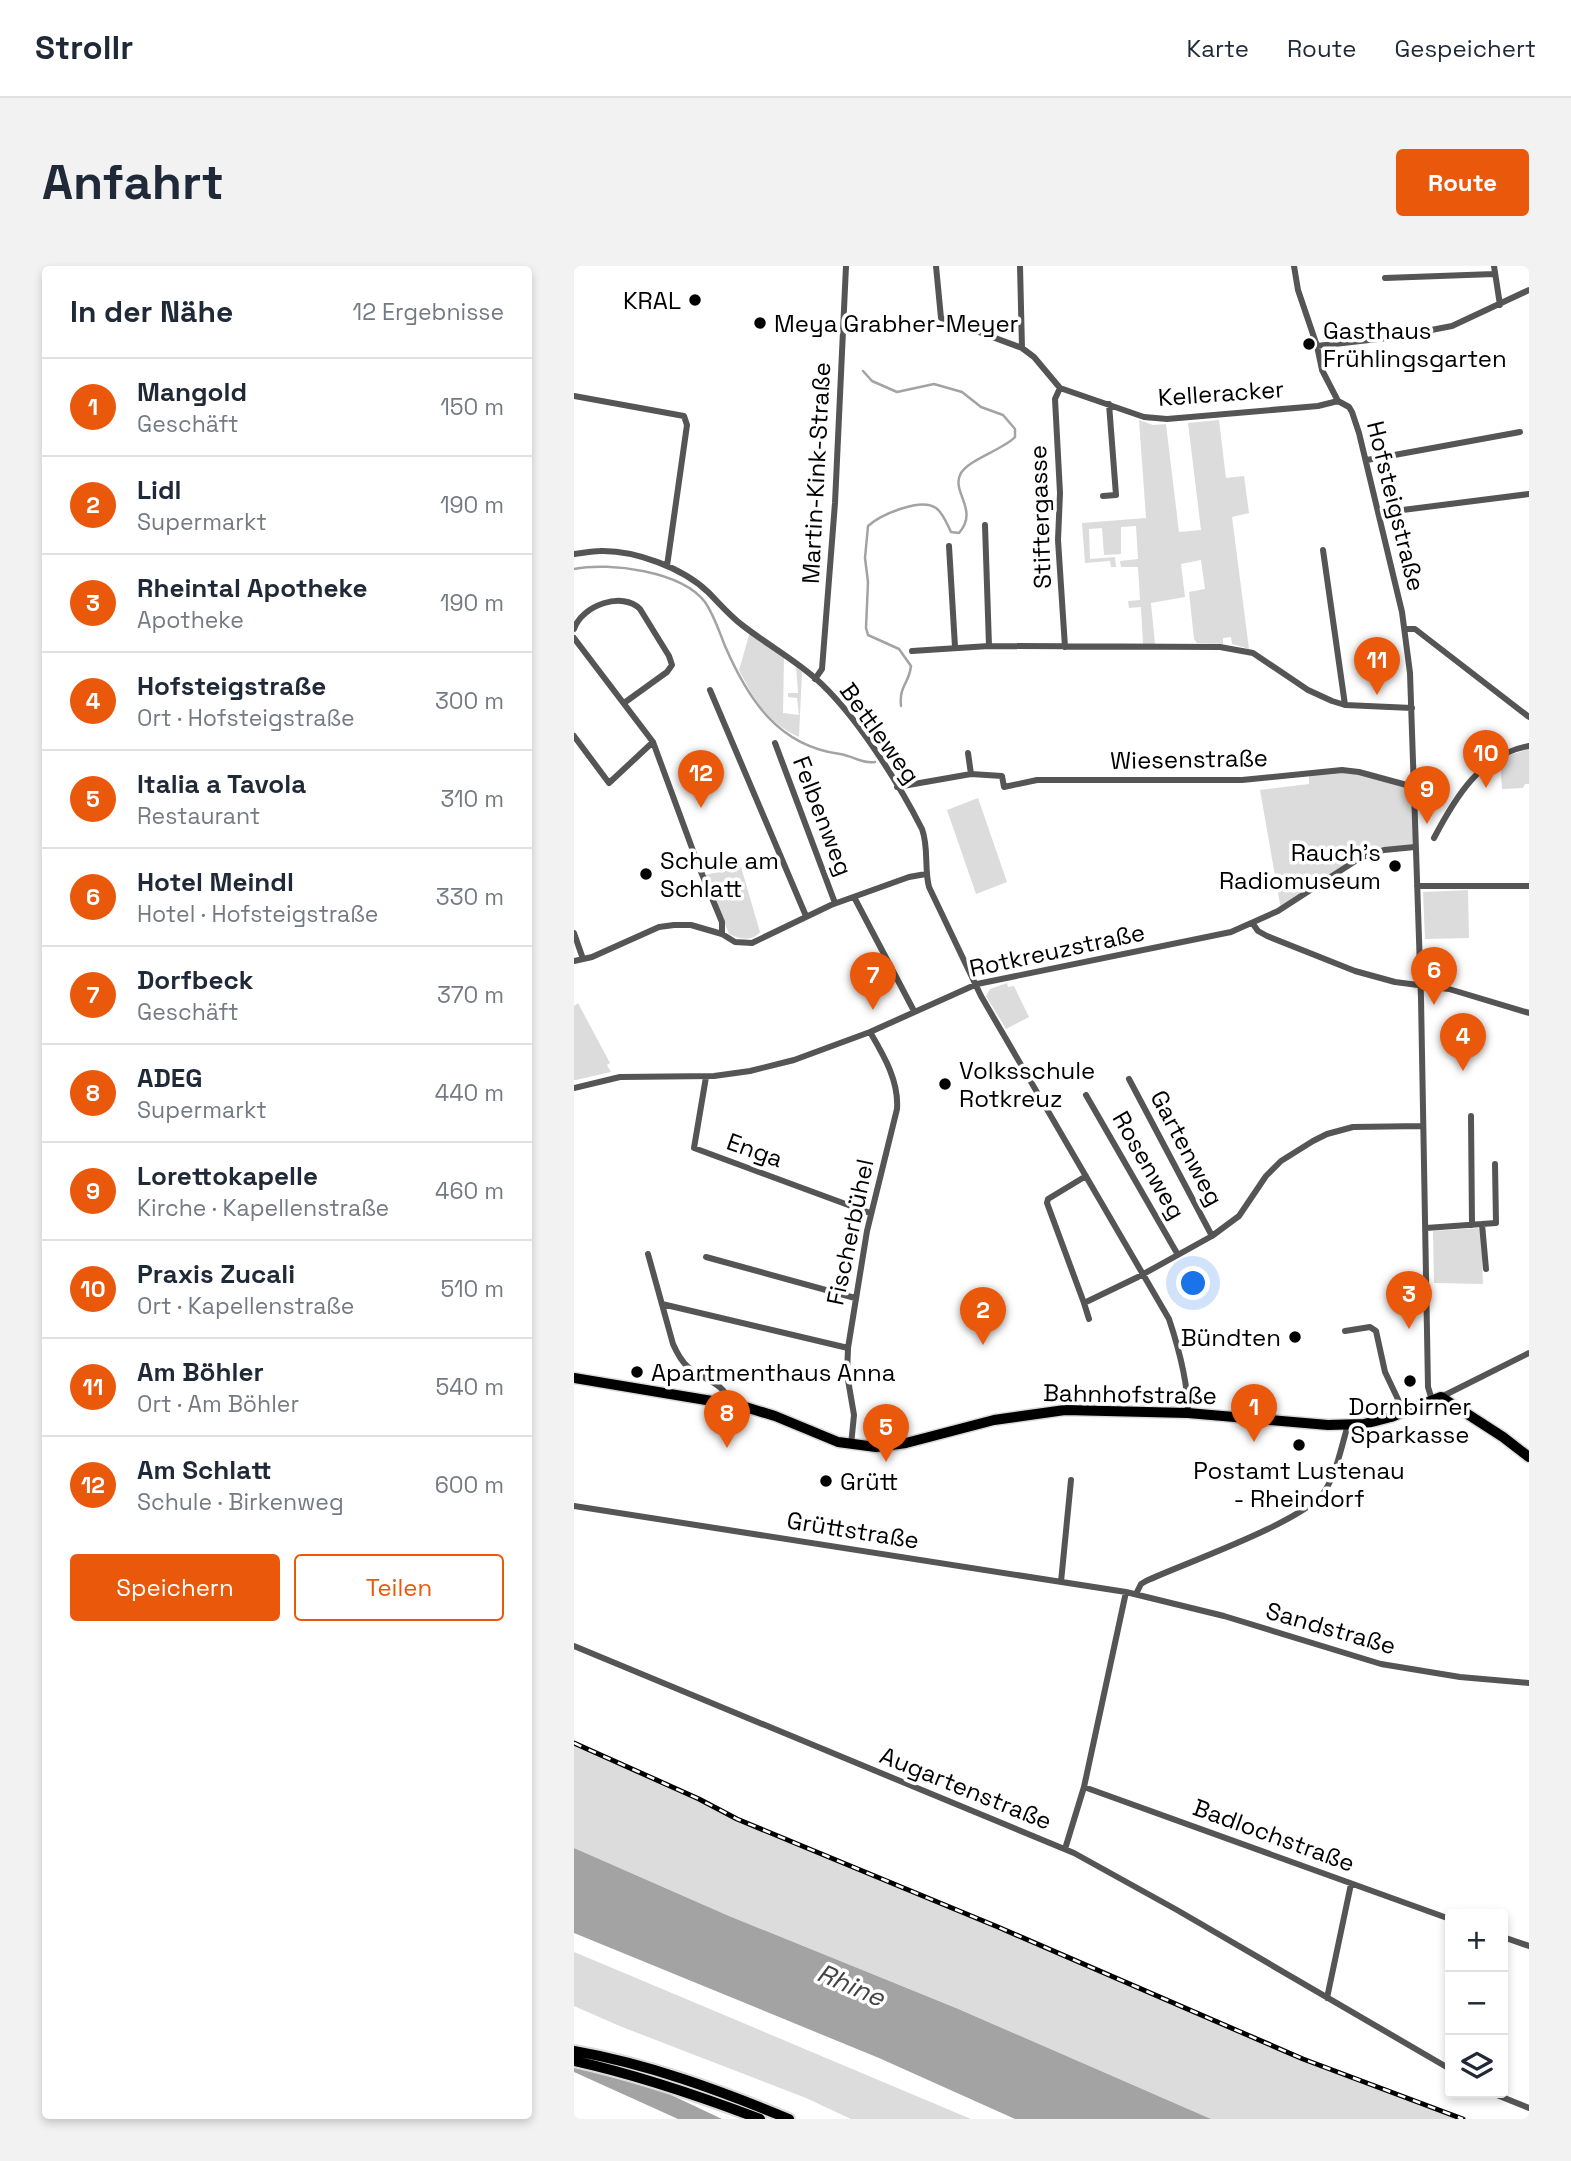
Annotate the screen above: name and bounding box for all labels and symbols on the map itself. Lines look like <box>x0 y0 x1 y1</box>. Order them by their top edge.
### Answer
place label: KRAL <box>623 285 681 316</box>
marker: KRAL <box>687 292 703 308</box>
place label: Meya Grabher-Meyer <box>774 308 1019 339</box>
marker: Meya Grabher-Meyer <box>752 315 768 331</box>
place label: Gasthaus Frühlingsgarten <box>1323 315 1507 374</box>
marker: Gasthaus Frühlingsgarten <box>1301 336 1317 352</box>
street label: Martin-Kink-Straße <box>795 361 837 585</box>
street label: Kelleracker <box>1157 373 1285 413</box>
street label: Hofsteigstraße <box>1360 418 1432 594</box>
street label: Stiftergasse <box>1022 445 1058 589</box>
pin: 11 <box>1354 637 1400 695</box>
street label: Bettleweg <box>833 676 927 790</box>
pin: 10 <box>1463 730 1509 788</box>
street label: Wiesenstraße <box>1110 742 1268 776</box>
pin: 12 <box>678 750 724 808</box>
street label: Felbenweg <box>786 752 860 880</box>
pin: 9 <box>1404 766 1450 824</box>
place label: Rauch's Radiomuseum <box>1219 837 1381 896</box>
place label: Schule am Schlatt <box>660 845 779 904</box>
marker: Rauch's Radiomuseum <box>1387 858 1403 874</box>
marker: Schule am Schlatt <box>638 866 654 882</box>
street label: Rotkreuzstraße <box>966 916 1148 984</box>
pin: 6 <box>1411 947 1457 1005</box>
pin: 7 <box>850 952 896 1010</box>
pin: 4 <box>1440 1013 1486 1071</box>
place label: Volksschule Rotkreuz <box>959 1055 1095 1114</box>
marker: Volksschule Rotkreuz <box>937 1076 953 1092</box>
street label: Gartenweg <box>1144 1085 1230 1211</box>
street label: Rosenweg <box>1106 1105 1192 1225</box>
street label: Enga <box>723 1126 787 1174</box>
street label: Fischerbühel <box>819 1156 881 1308</box>
your location <box>1176 1266 1210 1300</box>
pin: 3 <box>1386 1271 1432 1329</box>
pin: 2 <box>960 1287 1006 1345</box>
place label: Bündten <box>1181 1322 1281 1353</box>
marker: Bündten <box>1287 1329 1303 1345</box>
place label: Apartmenthaus Anna <box>651 1357 896 1388</box>
marker: Apartmenthaus Anna <box>629 1364 645 1380</box>
marker: Dornbirner Sparkasse <box>1402 1373 1418 1389</box>
street label: Bahnhofstraße <box>1043 1377 1217 1411</box>
pin: 1 <box>1231 1384 1277 1442</box>
pin: 8 <box>704 1390 750 1448</box>
place label: Dornbirner Sparkasse <box>1349 1391 1471 1450</box>
pin: 5 <box>863 1404 909 1462</box>
marker: Postamt Lustenau - Rheindorf <box>1291 1437 1307 1453</box>
place label: Postamt Lustenau - Rheindorf <box>1193 1455 1405 1514</box>
place label: Grütt <box>840 1466 898 1497</box>
marker: Grütt <box>818 1473 834 1489</box>
street label: Grüttstraße <box>785 1504 921 1556</box>
street label: Sandstraße <box>1262 1595 1400 1661</box>
street label: Augartenstraße <box>875 1739 1057 1837</box>
street label: Badlochstraße <box>1189 1791 1359 1879</box>
water label: Rhine <box>812 1956 891 2015</box>

